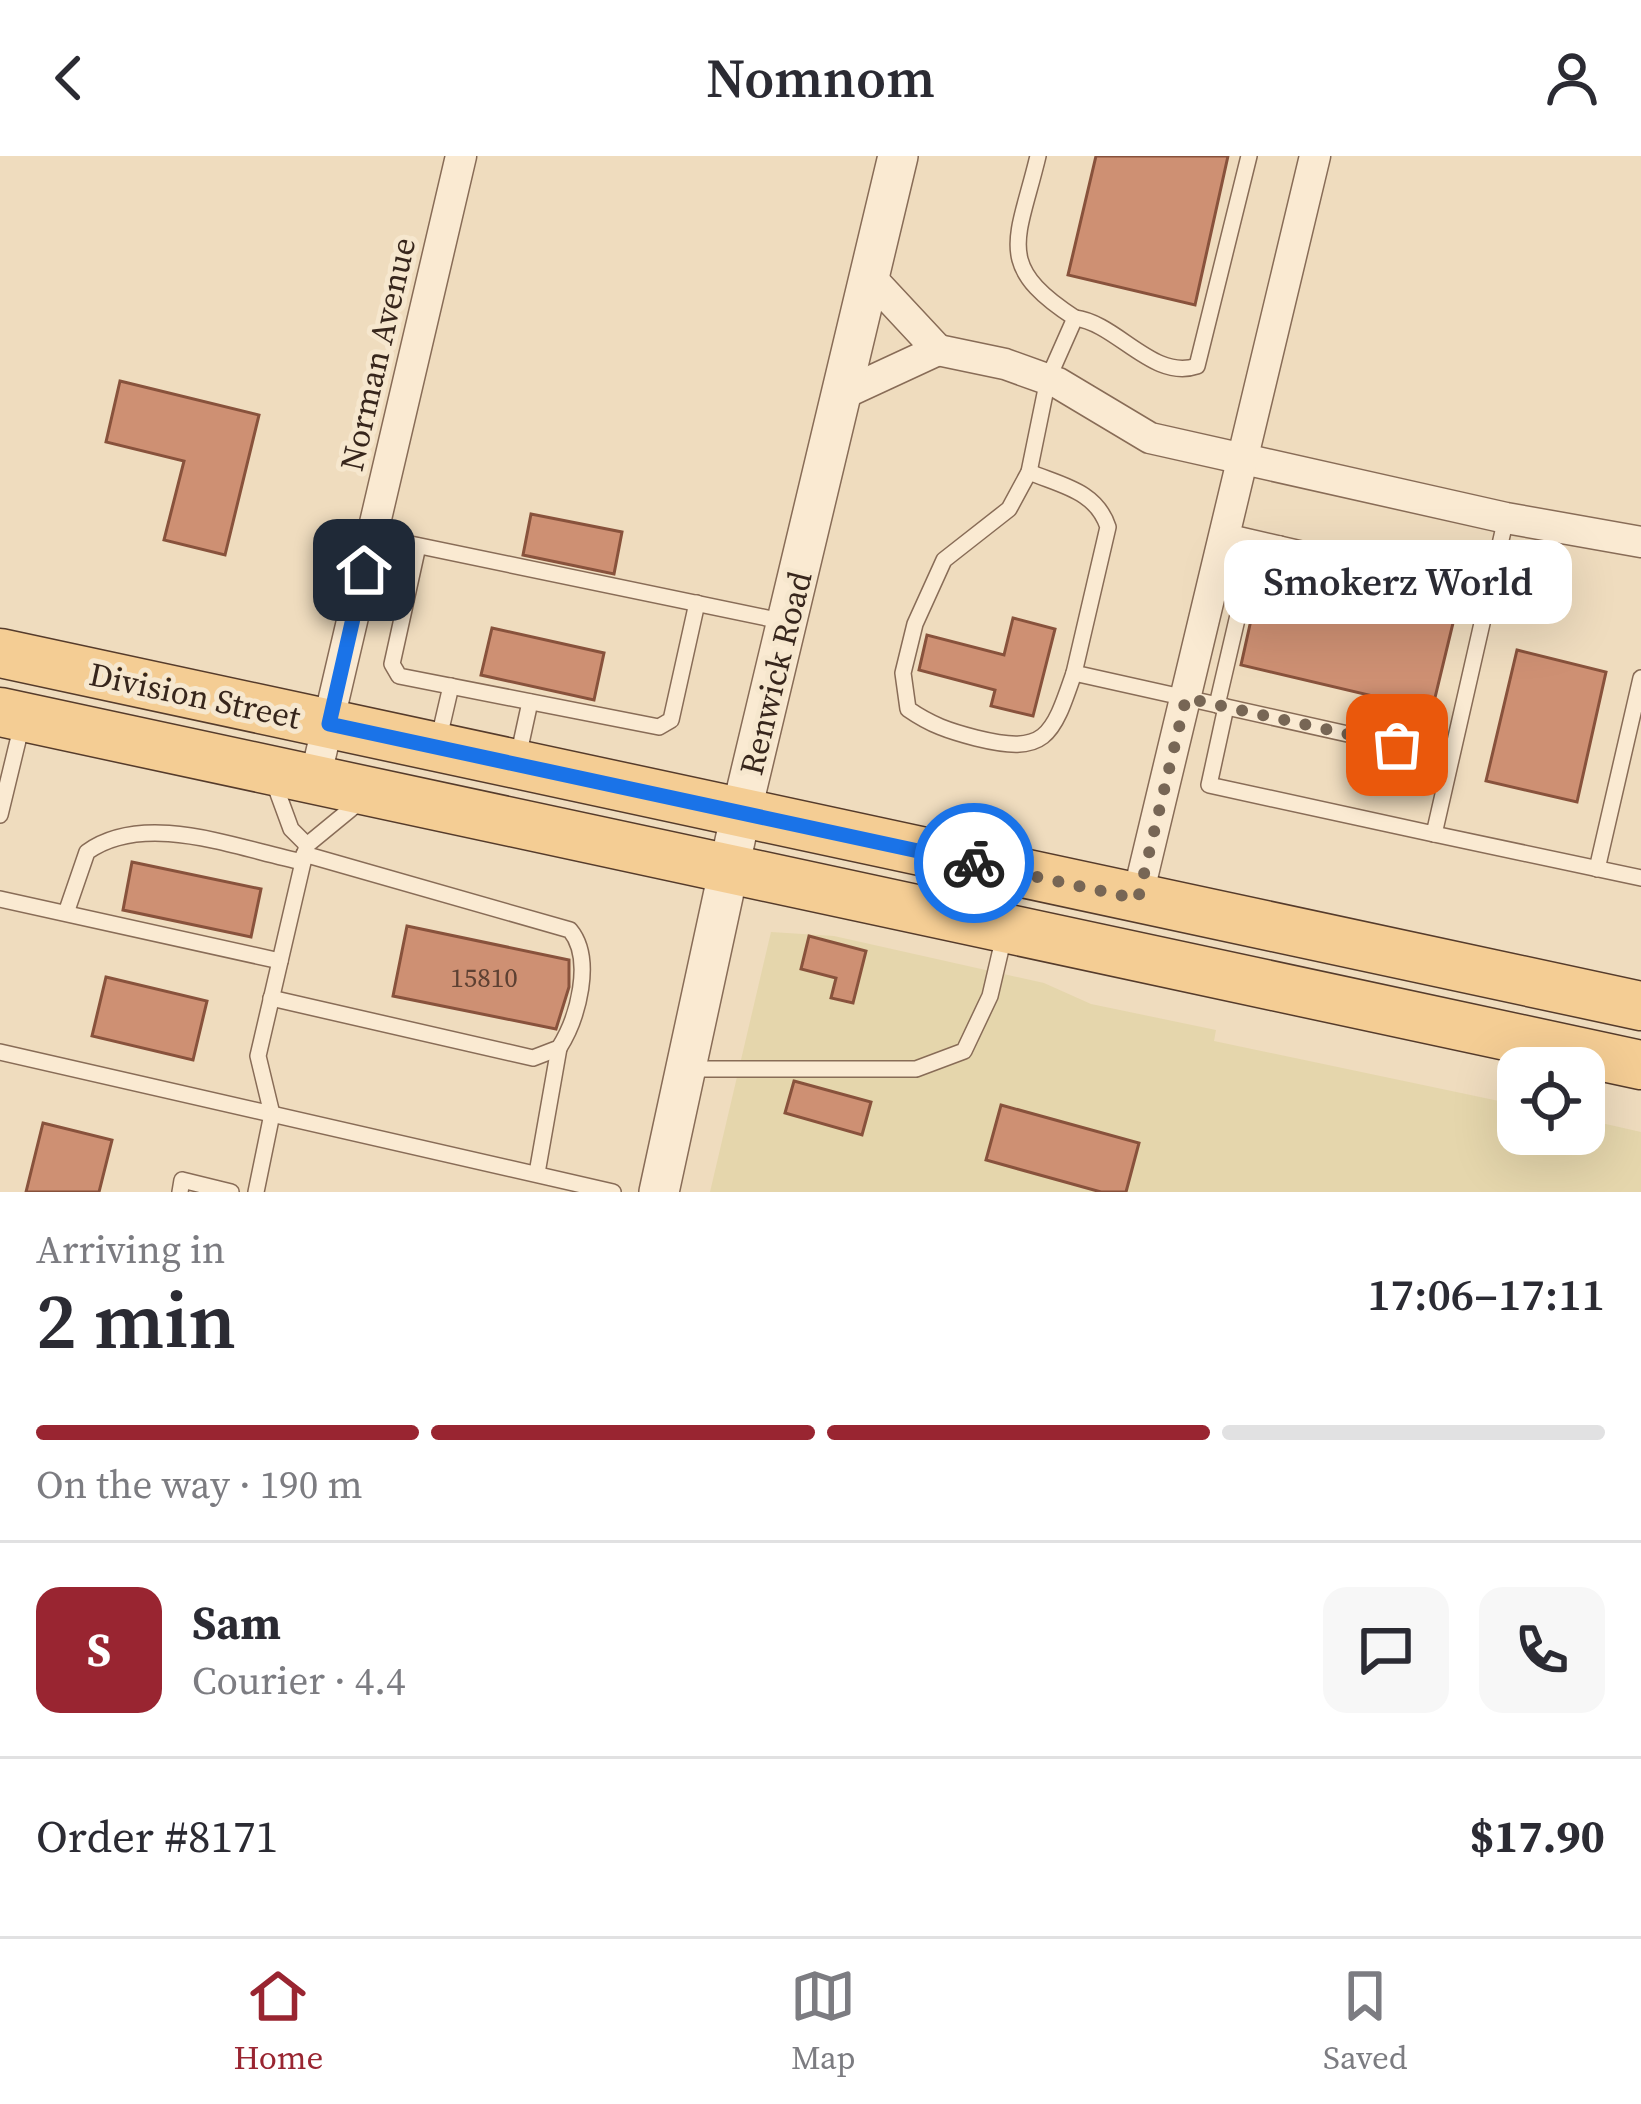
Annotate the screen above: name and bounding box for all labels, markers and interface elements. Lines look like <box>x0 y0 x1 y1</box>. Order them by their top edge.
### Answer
text: Nomnom <box>706 41 935 115</box>
icon: back <box>36 45 102 111</box>
icon: person <box>1539 45 1605 111</box>
street label: Norman Avenue <box>329 233 426 475</box>
pin <box>313 519 415 621</box>
icon: home <box>331 537 397 603</box>
callout: Smokerz World <box>1223 541 1571 625</box>
text: Smokerz World <box>1263 555 1533 608</box>
street label: Renwick Road <box>728 566 823 780</box>
street label: Division Street <box>85 651 305 740</box>
pin <box>1346 694 1448 796</box>
icon: bag <box>1364 712 1430 778</box>
courier <box>914 803 1034 923</box>
icon: bike <box>941 830 1007 896</box>
house number: 15810 <box>450 959 518 996</box>
map controls <box>1497 1047 1605 1155</box>
button: locate <box>1497 1047 1605 1155</box>
text: Arriving in <box>36 1223 225 1276</box>
text: 17:06–17:11 <box>1367 1263 1605 1325</box>
text: 2 min <box>36 1267 236 1374</box>
text: On the way · 190 m <box>36 1458 363 1511</box>
button: chat <box>1323 1587 1449 1713</box>
button: phone <box>1479 1587 1605 1713</box>
text: Sam <box>192 1592 281 1654</box>
text: S <box>87 1619 111 1681</box>
text: Courier · 4.4 <box>192 1654 405 1707</box>
text: Order #8171 <box>36 1805 278 1867</box>
text: $17.90 <box>1470 1805 1605 1867</box>
tab: Home <box>233 1963 323 2080</box>
tab: Map <box>790 1963 856 2080</box>
tab: Saved <box>1323 1963 1408 2080</box>

